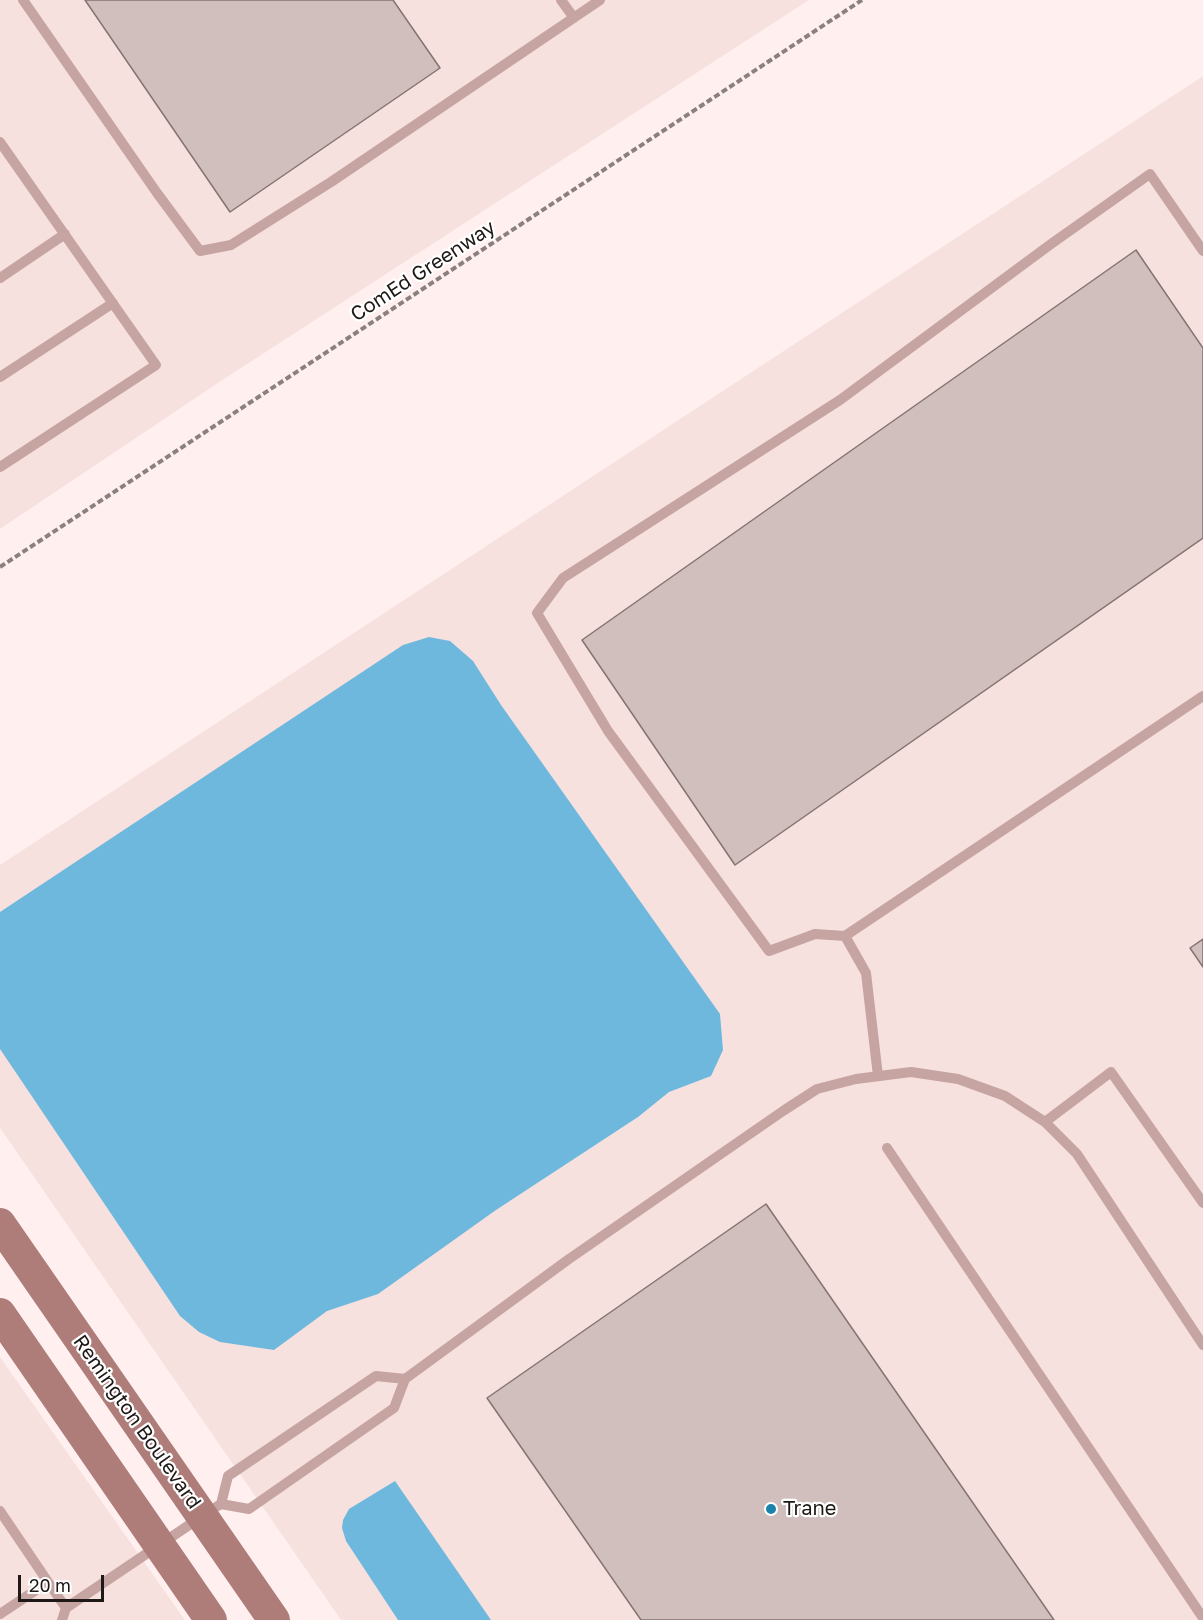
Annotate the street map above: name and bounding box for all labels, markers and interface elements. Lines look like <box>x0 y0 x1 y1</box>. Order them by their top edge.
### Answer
street label: ComEd Greenway <box>346 215 500 327</box>
street label: Remington Boulevard <box>68 1330 206 1514</box>
place label: Trane <box>783 1497 836 1521</box>
marker: Trane <box>764 1502 778 1516</box>
scale bar <box>21 1563 106 1601</box>
text: 20 m <box>29 1574 71 1596</box>

